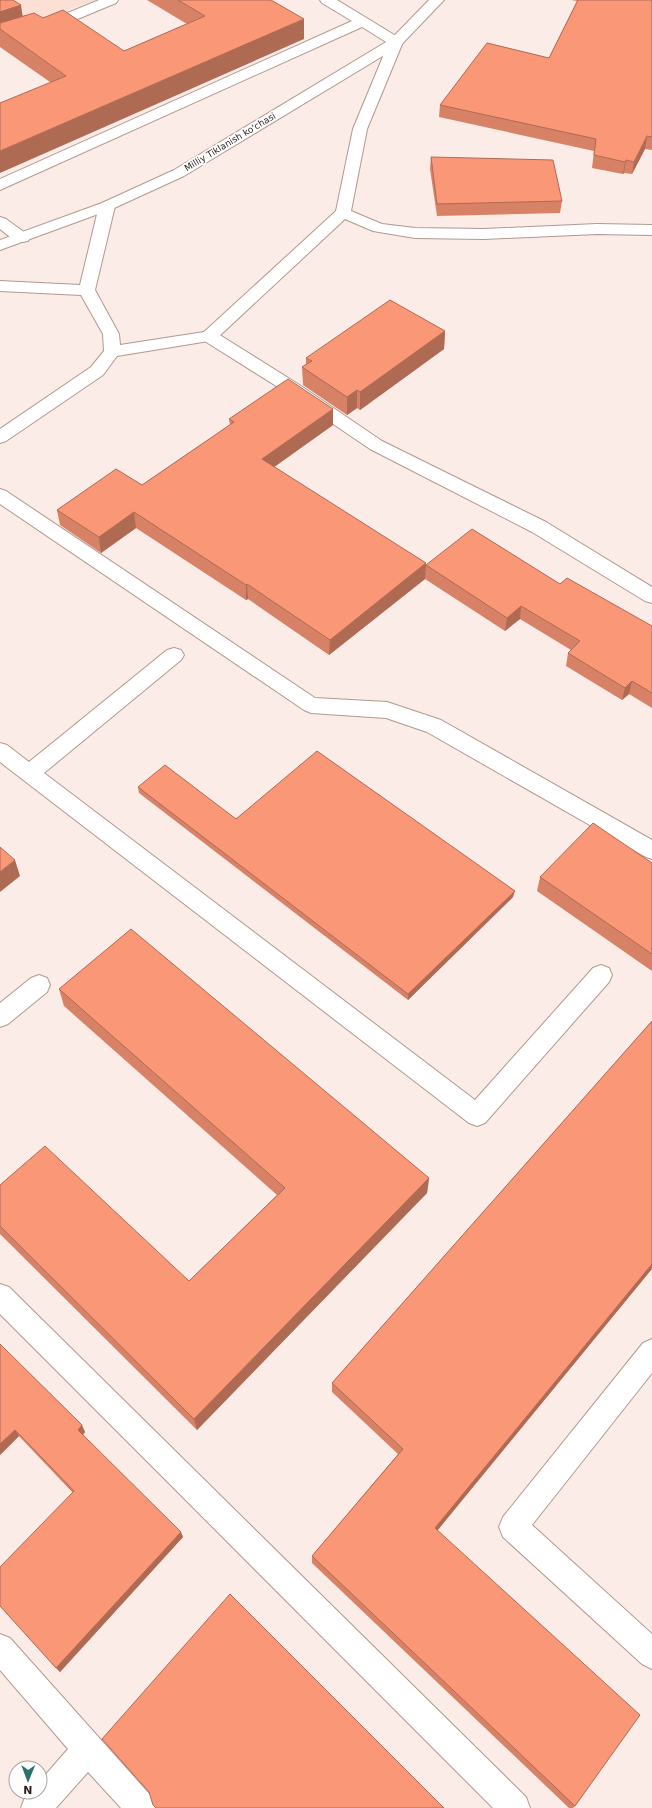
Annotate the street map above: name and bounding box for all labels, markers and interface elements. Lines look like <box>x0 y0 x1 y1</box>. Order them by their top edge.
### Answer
street label: Milliy Tiklanish ko'chasi <box>183 111 277 173</box>
north arrow <box>8 1760 48 1800</box>
text: N <box>23 1783 33 1796</box>

